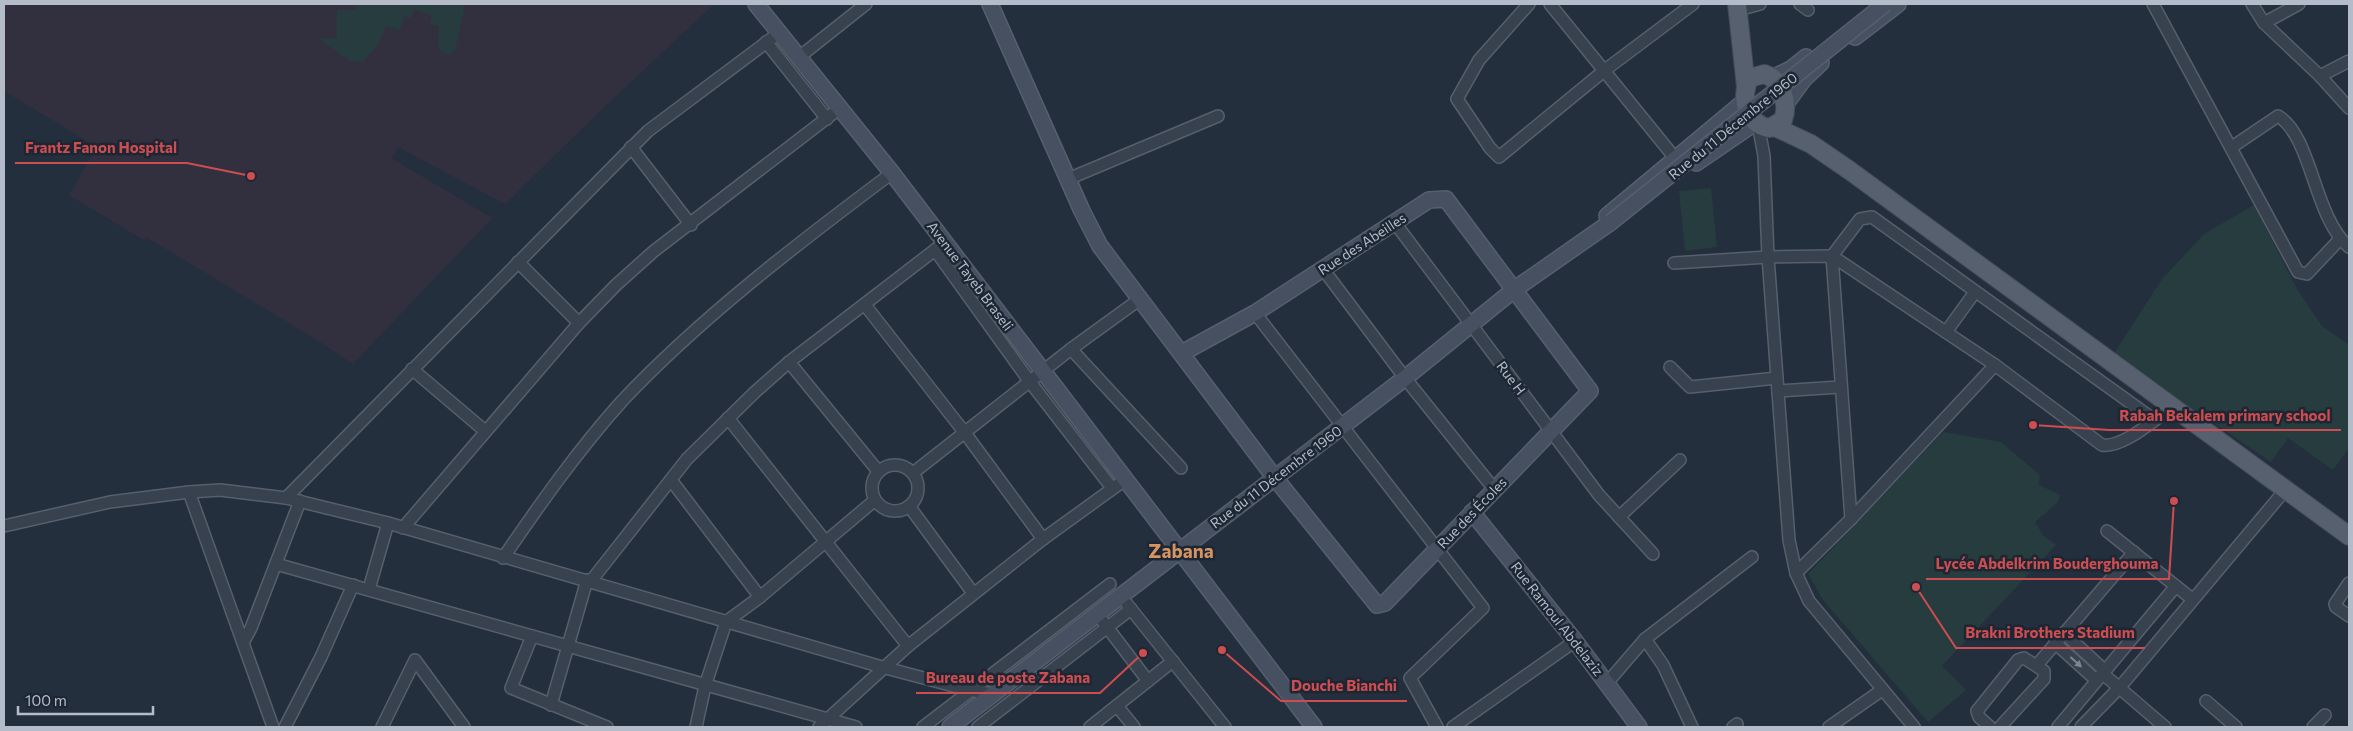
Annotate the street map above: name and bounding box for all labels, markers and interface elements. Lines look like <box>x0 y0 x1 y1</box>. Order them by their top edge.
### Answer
street label: Rue du 11 Décembre 1960 <box>1665 69 1800 183</box>
callout: Frantz Fanon Hospital <box>15 133 187 163</box>
text: Frantz Fanon Hospital <box>25 138 177 156</box>
street label: Rue des Abeilles <box>1315 209 1409 278</box>
street label: Avenue Tayeb Braseli <box>924 218 1017 334</box>
street label: Rue H <box>1493 358 1530 398</box>
callout: Rabah Bekalem primary school <box>2109 400 2341 430</box>
text: Rabah Bekalem primary school <box>2119 406 2331 424</box>
street label: Rue du 11 Décembre 1960 <box>1207 422 1345 532</box>
street label: Rue des Écoles <box>1433 473 1510 552</box>
district label: Zabana <box>1148 539 1214 562</box>
callout: Lycée Abdelkrim Bouderghouma <box>1926 549 2169 579</box>
text: Lycée Abdelkrim Bouderghouma <box>1935 554 2159 572</box>
street label: Rue Ramoul Abdelaziz <box>1508 558 1607 679</box>
callout: Brakni Brothers Stadium <box>1956 618 2145 648</box>
text: Brakni Brothers Stadium <box>1965 623 2135 641</box>
one-way arrow <box>2069 656 2081 668</box>
callout: Bureau de poste Zabana <box>916 663 1100 693</box>
text: Bureau de poste Zabana <box>926 668 1090 686</box>
callout: Douche Bianchi <box>1281 671 1407 701</box>
text: Douche Bianchi <box>1291 676 1397 694</box>
scale bar <box>18 684 152 716</box>
text: 100 m <box>25 691 67 709</box>

